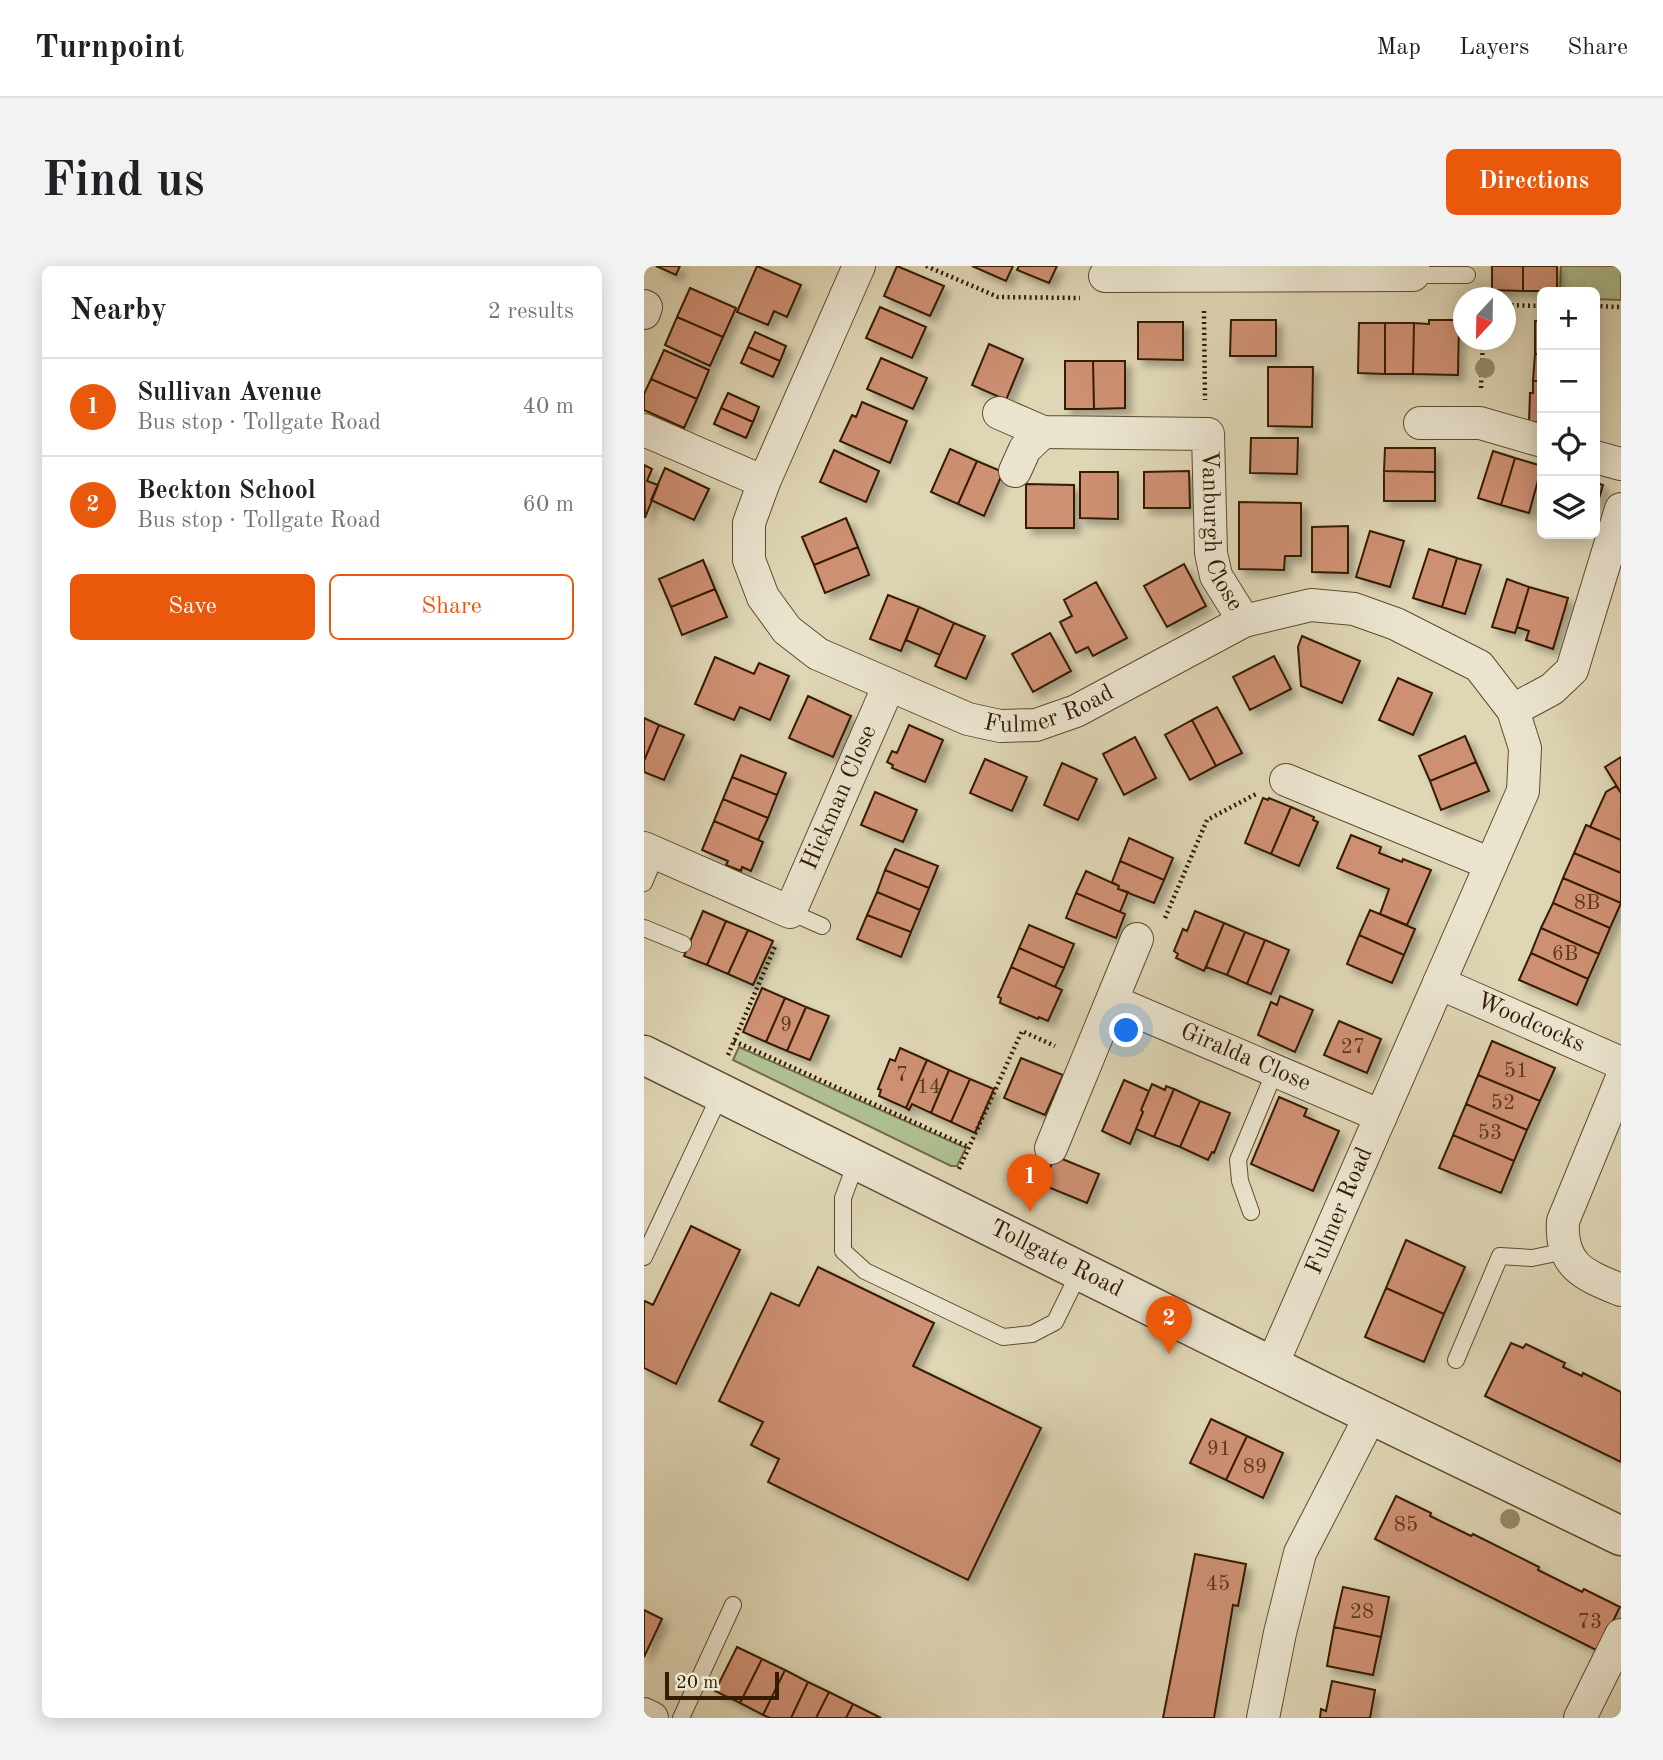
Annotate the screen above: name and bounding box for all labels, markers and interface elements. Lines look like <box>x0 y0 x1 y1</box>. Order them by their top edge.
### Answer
text: Turnpoint <box>35 32 184 65</box>
text: Map <box>1377 36 1421 60</box>
text: Layers <box>1459 36 1529 60</box>
text: Share <box>1567 36 1628 60</box>
button: Directions <box>1446 149 1621 215</box>
text: Find us <box>42 158 205 207</box>
north arrow <box>1453 287 1516 350</box>
map controls <box>1537 287 1600 539</box>
button: + <box>1537 287 1600 350</box>
text: Nearby <box>70 296 167 326</box>
text: 2 results <box>488 300 574 323</box>
button: − <box>1537 350 1600 413</box>
text: Sullivan Avenue <box>137 380 322 406</box>
text: 1 <box>86 395 100 418</box>
text: 40 m <box>523 395 574 418</box>
text: Bus stop · Tollgate Road <box>137 411 381 434</box>
button: locate <box>1537 413 1600 476</box>
street label: Vanburgh Close <box>1196 450 1247 615</box>
button: layers <box>1537 476 1600 539</box>
text: Beckton School <box>137 478 316 504</box>
text: 2 <box>86 493 100 516</box>
text: 60 m <box>523 493 574 516</box>
text: Bus stop · Tollgate Road <box>137 509 381 532</box>
button: Save <box>70 574 315 640</box>
button: Share <box>329 574 574 640</box>
street label: Fulmer Road <box>982 681 1118 738</box>
street label: Hickman Close <box>798 722 882 874</box>
house number: 8B <box>1574 893 1600 914</box>
house number: 6B <box>1552 944 1578 965</box>
street label: Woodcocks <box>1473 989 1588 1057</box>
your location <box>1109 1013 1143 1047</box>
house number: 9 <box>780 1015 792 1036</box>
street label: Giralda Close <box>1177 1020 1314 1096</box>
house number: 27 <box>1341 1037 1365 1058</box>
house number: 51 <box>1504 1061 1528 1082</box>
house number: 7 <box>896 1065 908 1086</box>
house number: 14 <box>917 1077 941 1098</box>
house number: 52 <box>1491 1093 1515 1114</box>
house number: 53 <box>1478 1123 1502 1144</box>
street label: Fulmer Road <box>1302 1144 1378 1278</box>
pin: 1 <box>1007 1154 1053 1212</box>
street label: Tollgate Road <box>986 1216 1126 1302</box>
pin: 2 <box>1146 1296 1192 1354</box>
house number: 91 <box>1207 1439 1231 1460</box>
house number: 89 <box>1243 1457 1267 1478</box>
house number: 85 <box>1394 1515 1418 1536</box>
house number: 45 <box>1206 1574 1230 1595</box>
house number: 28 <box>1350 1602 1374 1623</box>
house number: 73 <box>1578 1612 1602 1633</box>
scale bar <box>665 1669 779 1701</box>
text: 20 m <box>676 1674 718 1693</box>

